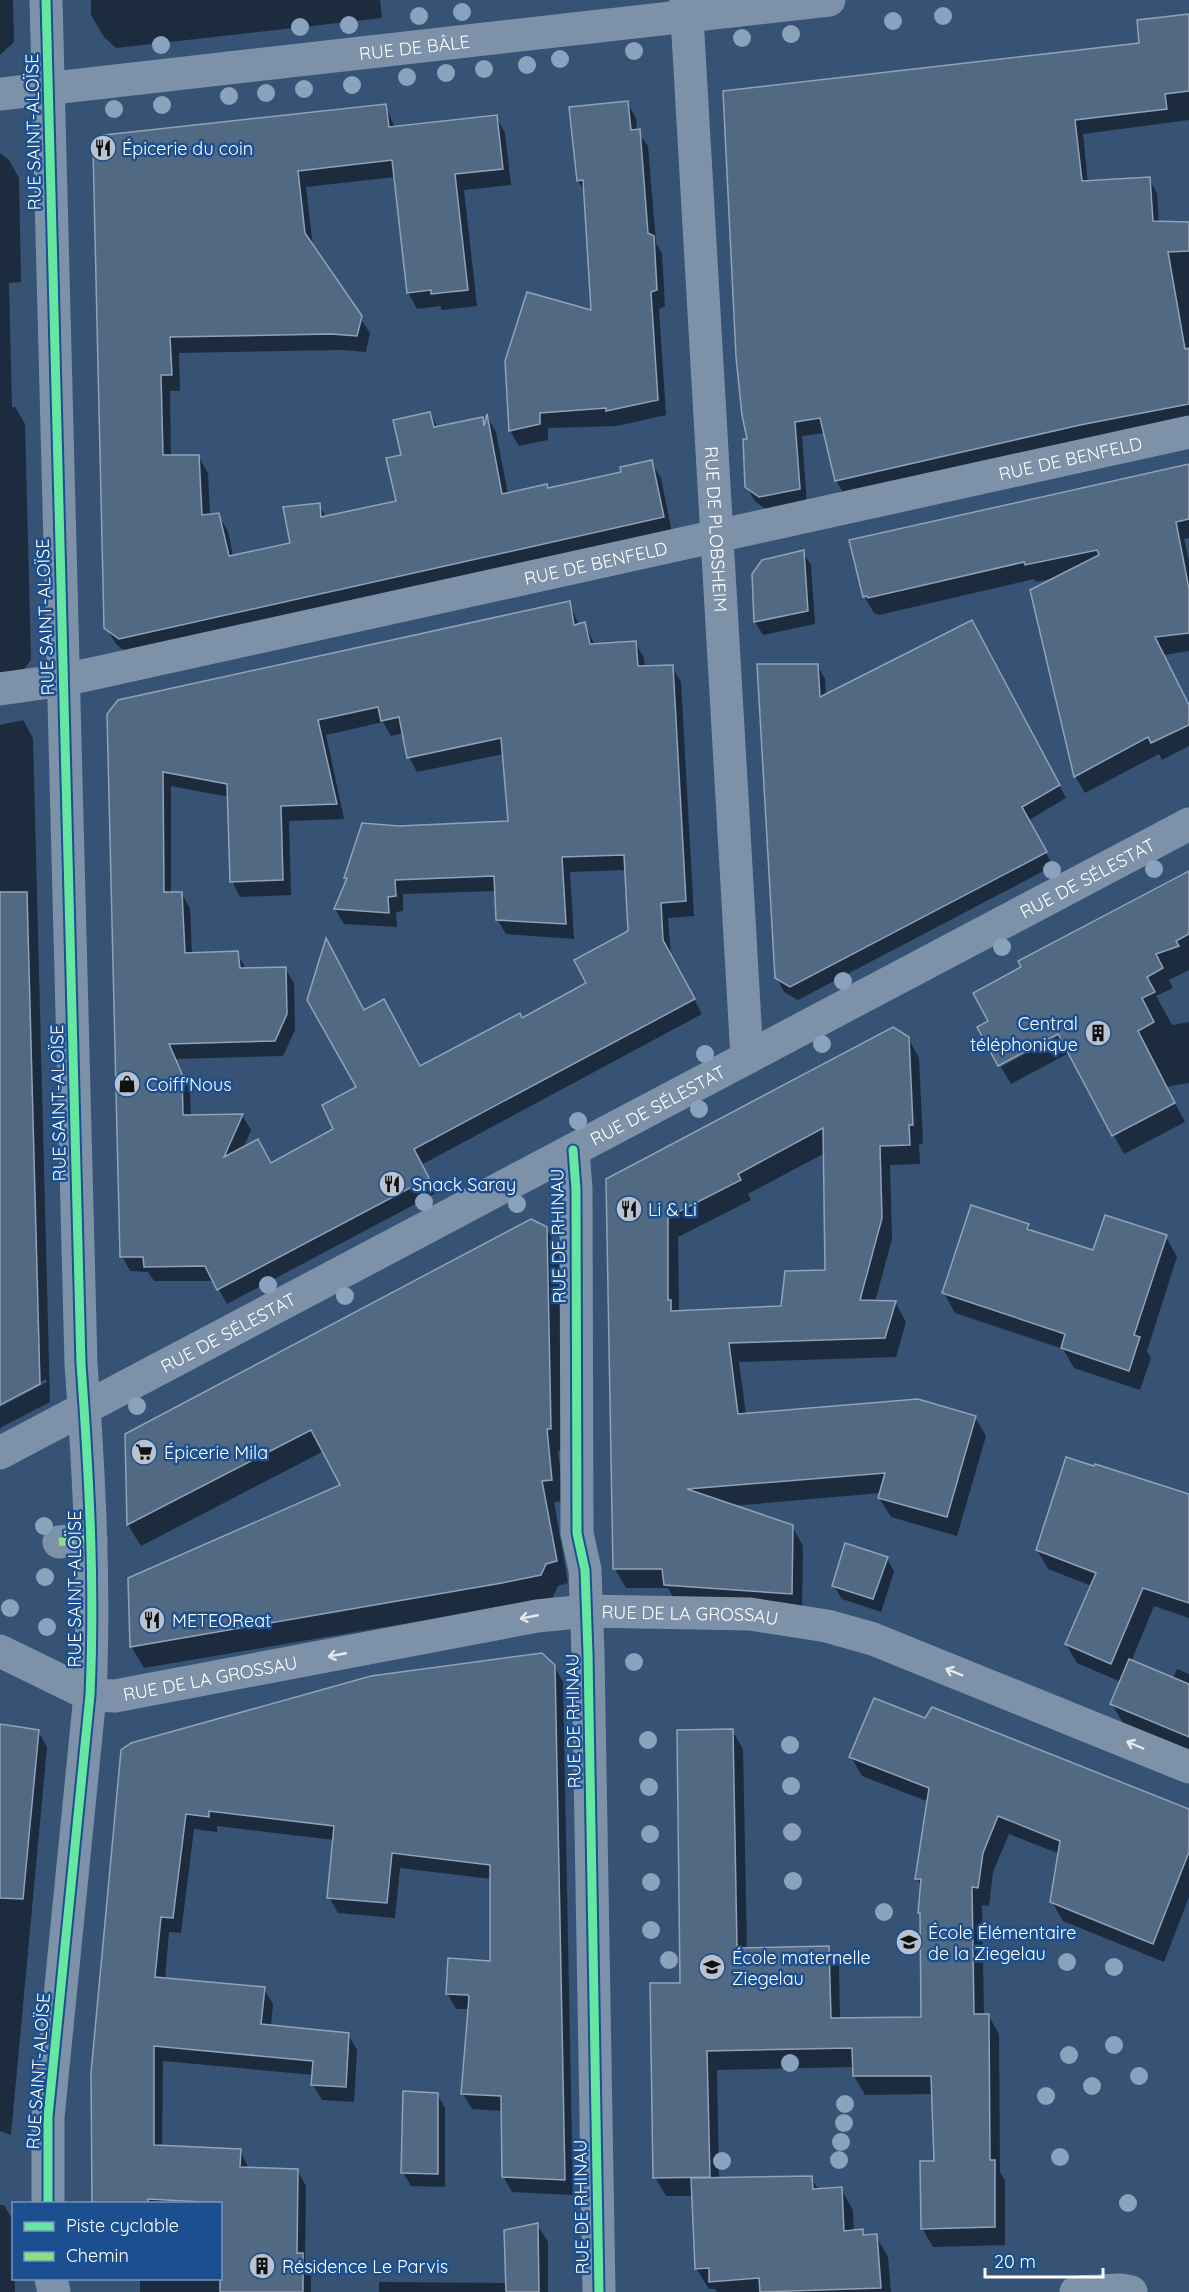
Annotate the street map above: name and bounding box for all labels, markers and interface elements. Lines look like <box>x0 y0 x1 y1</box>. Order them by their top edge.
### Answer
street label: RUE DE BÂLE <box>358 29 471 65</box>
street label: RUE SAINT-ALOÏSE <box>20 53 46 211</box>
restaurant icon: Épicerie du coin <box>88 133 118 163</box>
place label: Épicerie du coin <box>122 137 253 160</box>
street label: RUE DE BENFELD <box>996 431 1144 485</box>
street label: RUE DE PLOBSHEIM <box>700 445 733 613</box>
street label: RUE DE BENFELD <box>522 536 669 590</box>
street label: RUE SAINT-ALOÏSE <box>31 538 59 696</box>
street label: RUE DE SÉLESTAT <box>1016 833 1159 923</box>
place label: Central téléphonique <box>970 1012 1078 1056</box>
building icon: Central téléphonique <box>1083 1018 1113 1048</box>
street label: RUE SAINT-ALOÏSE <box>45 1024 71 1182</box>
street label: RUE DE SÉLESTAT <box>586 1060 729 1150</box>
shop icon: Coiff'Nous <box>112 1069 142 1099</box>
place label: Coiff'Nous <box>146 1073 232 1096</box>
street label: RUE DE RHINAU <box>545 1168 571 1304</box>
restaurant icon: Snack Saray <box>377 1169 407 1199</box>
place label: Snack Saray <box>412 1173 516 1196</box>
restaurant icon: Li & Li <box>614 1194 644 1224</box>
place label: Li & Li <box>648 1198 697 1221</box>
street label: RUE DE SÉLESTAT <box>156 1287 300 1378</box>
supermarket icon: Épicerie Mila <box>129 1437 159 1467</box>
place label: Épicerie Mila <box>164 1441 268 1464</box>
street label: RUE SAINT-ALOÏSE <box>63 1511 86 1667</box>
street label: RUE DE LA GROSSAU <box>601 1600 780 1630</box>
restaurant icon: METEOReat <box>137 1605 167 1635</box>
place label: METEOReat <box>172 1609 271 1632</box>
one-way arrow <box>519 1612 539 1623</box>
street label: RUE DE LA GROSSAU <box>121 1650 299 1706</box>
one-way arrow <box>328 1650 348 1661</box>
street label: RUE DE RHINAU <box>560 1653 586 1789</box>
one-way arrow <box>945 1665 964 1676</box>
one-way arrow <box>1126 1738 1144 1749</box>
place label: École Élémentaire de la Ziegelau <box>928 1921 1076 1965</box>
school or university icon: École Élémentaire de la Ziegelau <box>894 1927 924 1957</box>
place label: École maternelle Ziegelau <box>732 1946 871 1990</box>
school or university icon: École maternelle Ziegelau <box>697 1952 727 1982</box>
street label: RUE SAINT-ALOÏSE <box>21 1992 55 2150</box>
street label: RUE DE RHINAU <box>568 2139 594 2275</box>
legend <box>12 2202 222 2280</box>
text: Piste cyclable <box>66 2214 179 2237</box>
scale bar <box>985 2241 1104 2279</box>
text: Chemin <box>66 2244 129 2267</box>
text: 20 m <box>994 2250 1036 2273</box>
building icon: Résidence Le Parvis <box>247 2251 277 2281</box>
place label: Résidence Le Parvis <box>282 2255 448 2278</box>

